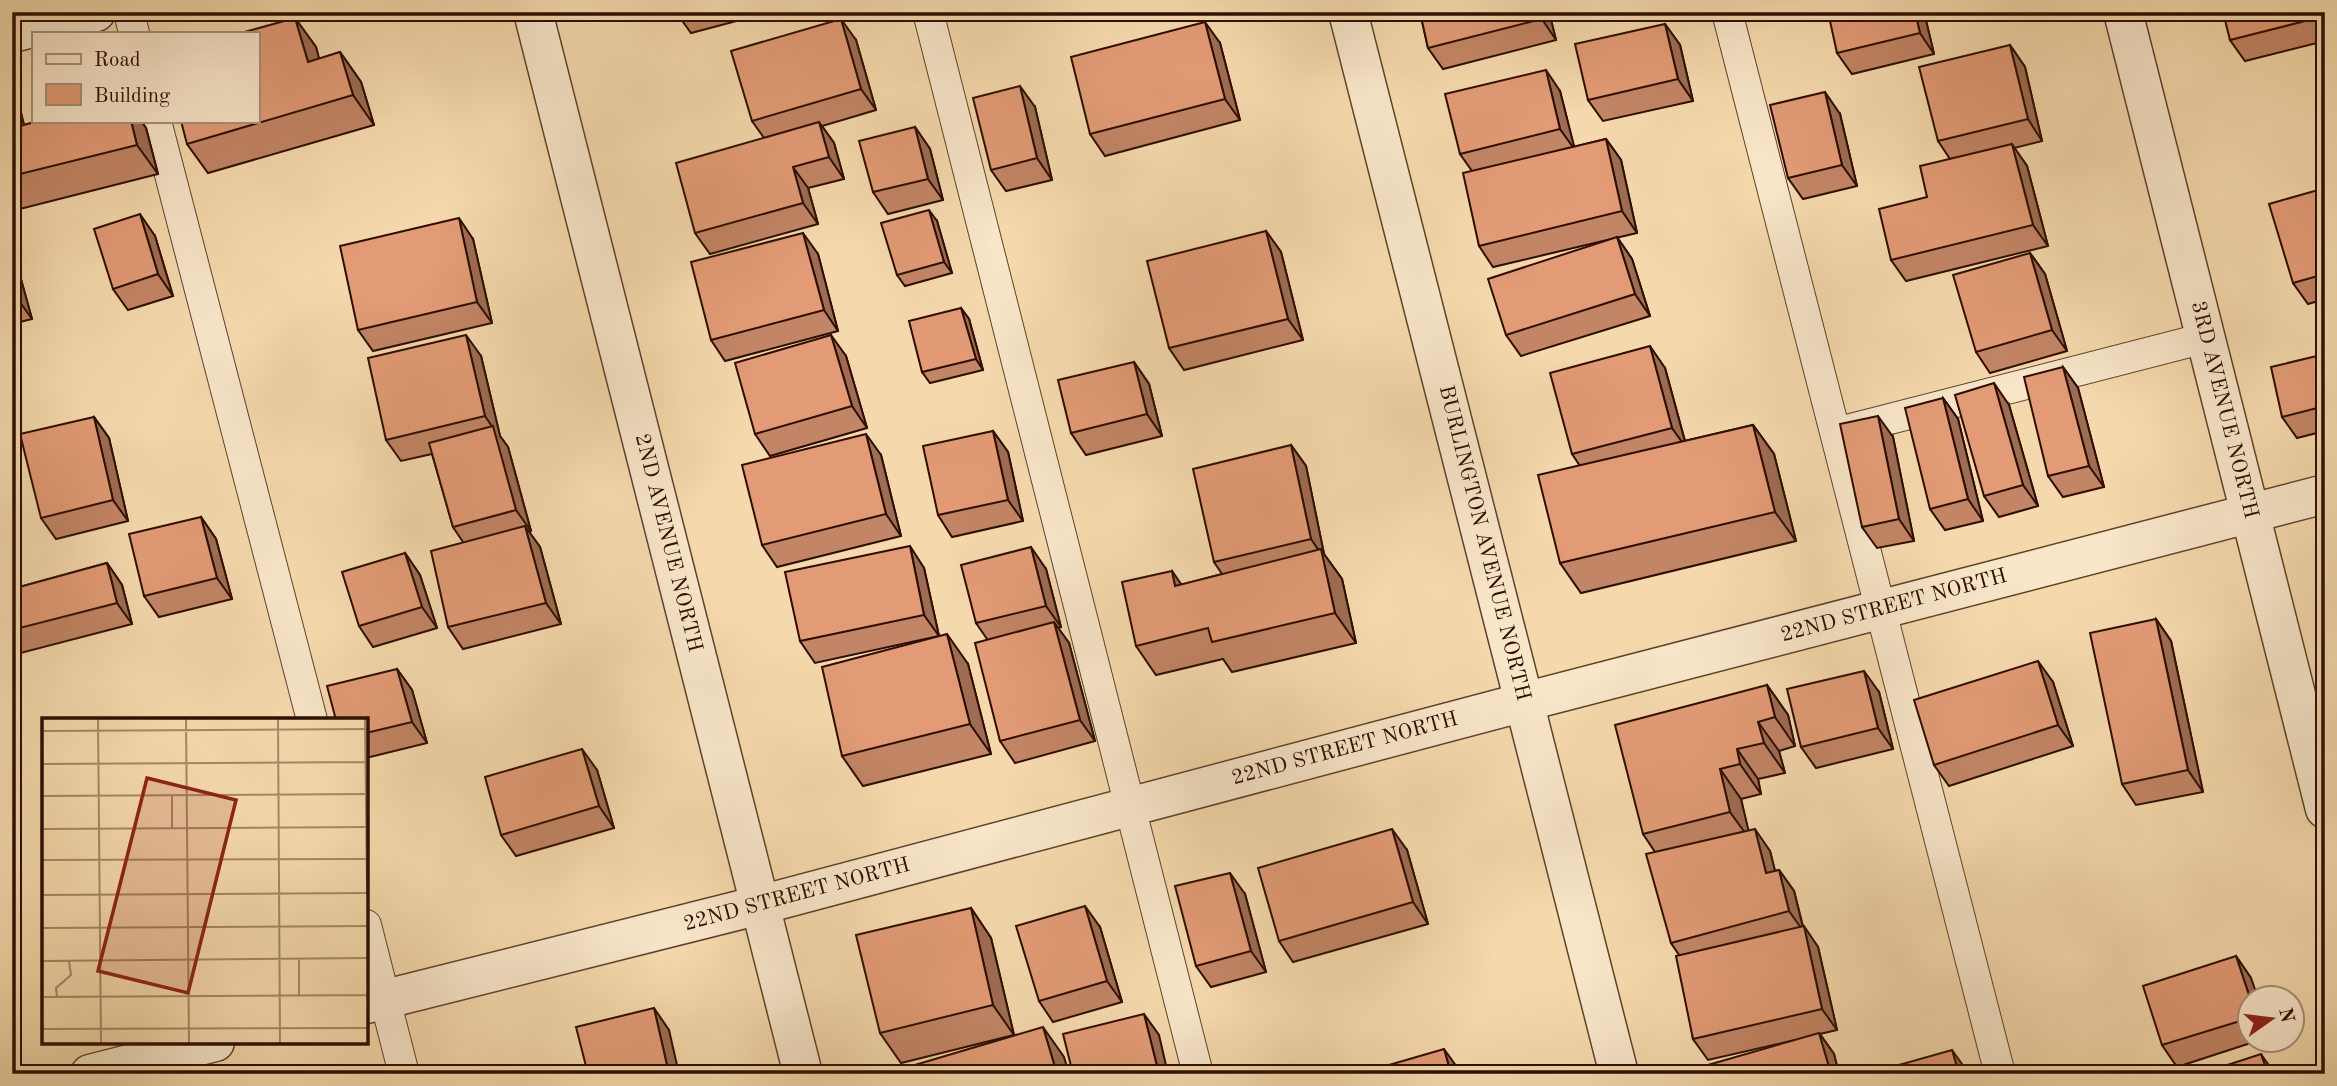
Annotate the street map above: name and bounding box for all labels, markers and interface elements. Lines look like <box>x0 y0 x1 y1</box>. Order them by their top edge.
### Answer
legend <box>32 32 259 122</box>
text: Road <box>94 50 141 71</box>
text: Building <box>94 86 171 107</box>
street label: 3RD AVENUE NORTH <box>2187 299 2261 521</box>
street label: BURLINGTON AVENUE NORTH <box>1435 383 1533 703</box>
street label: 2ND AVENUE NORTH <box>631 432 705 654</box>
street label: 22ND STREET NORTH <box>1779 566 2009 646</box>
street label: 22ND STREET NORTH <box>1230 709 1460 789</box>
inset map <box>42 718 368 1044</box>
street label: 22ND STREET NORTH <box>682 855 912 935</box>
north arrow <box>2236 984 2306 1054</box>
text: N <box>2274 1006 2296 1025</box>

